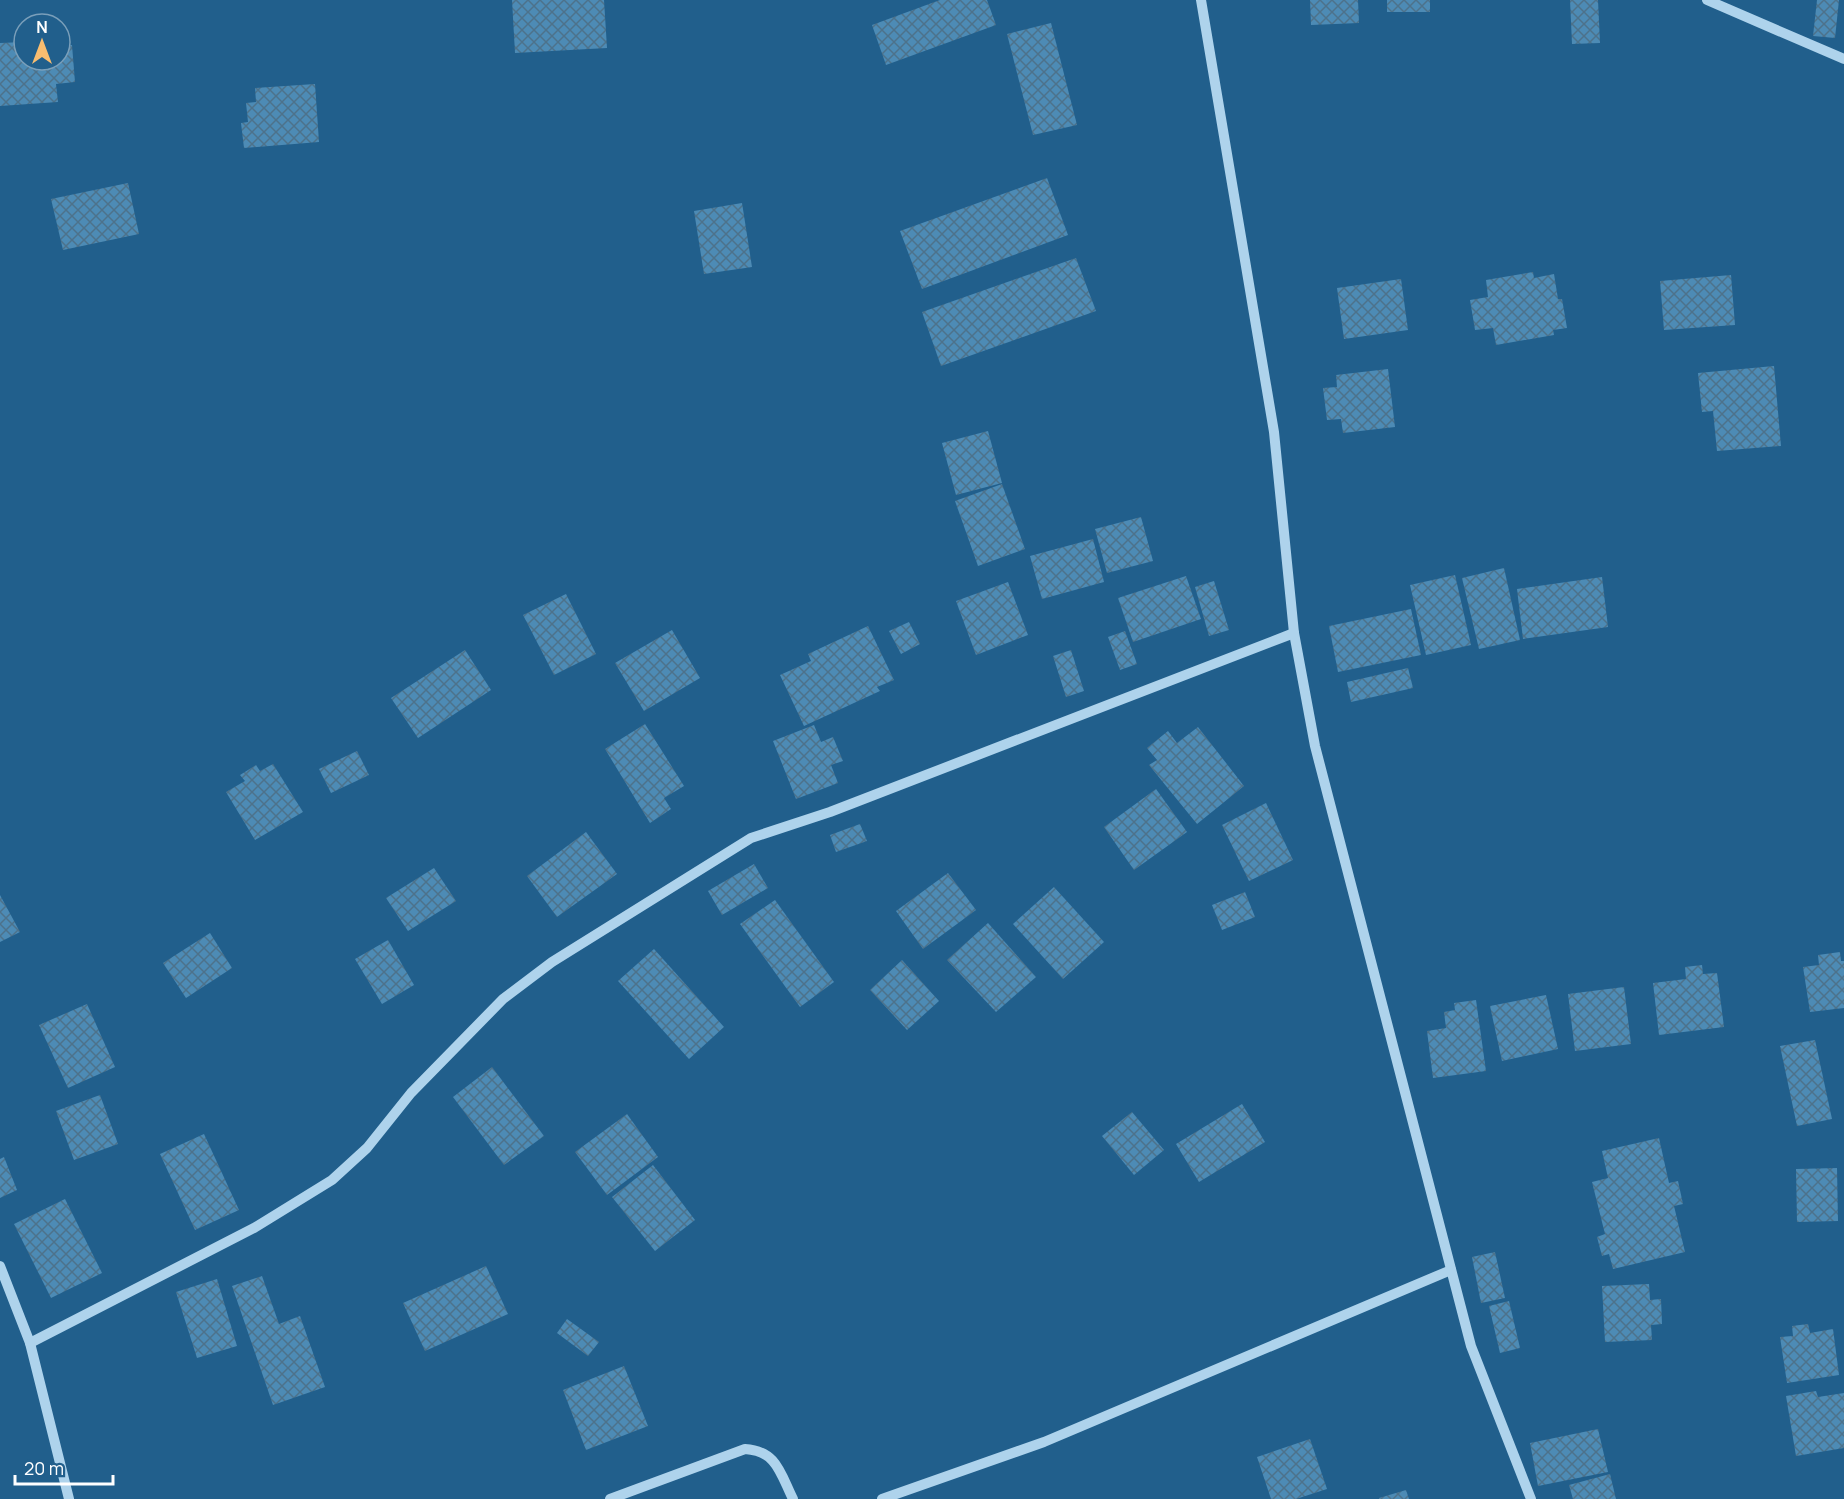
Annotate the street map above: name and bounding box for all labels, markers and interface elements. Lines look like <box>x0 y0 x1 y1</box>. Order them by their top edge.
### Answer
north arrow <box>12 12 72 72</box>
text: N <box>36 16 48 38</box>
scale bar <box>15 1448 112 1486</box>
text: 20 m <box>24 1456 64 1480</box>

